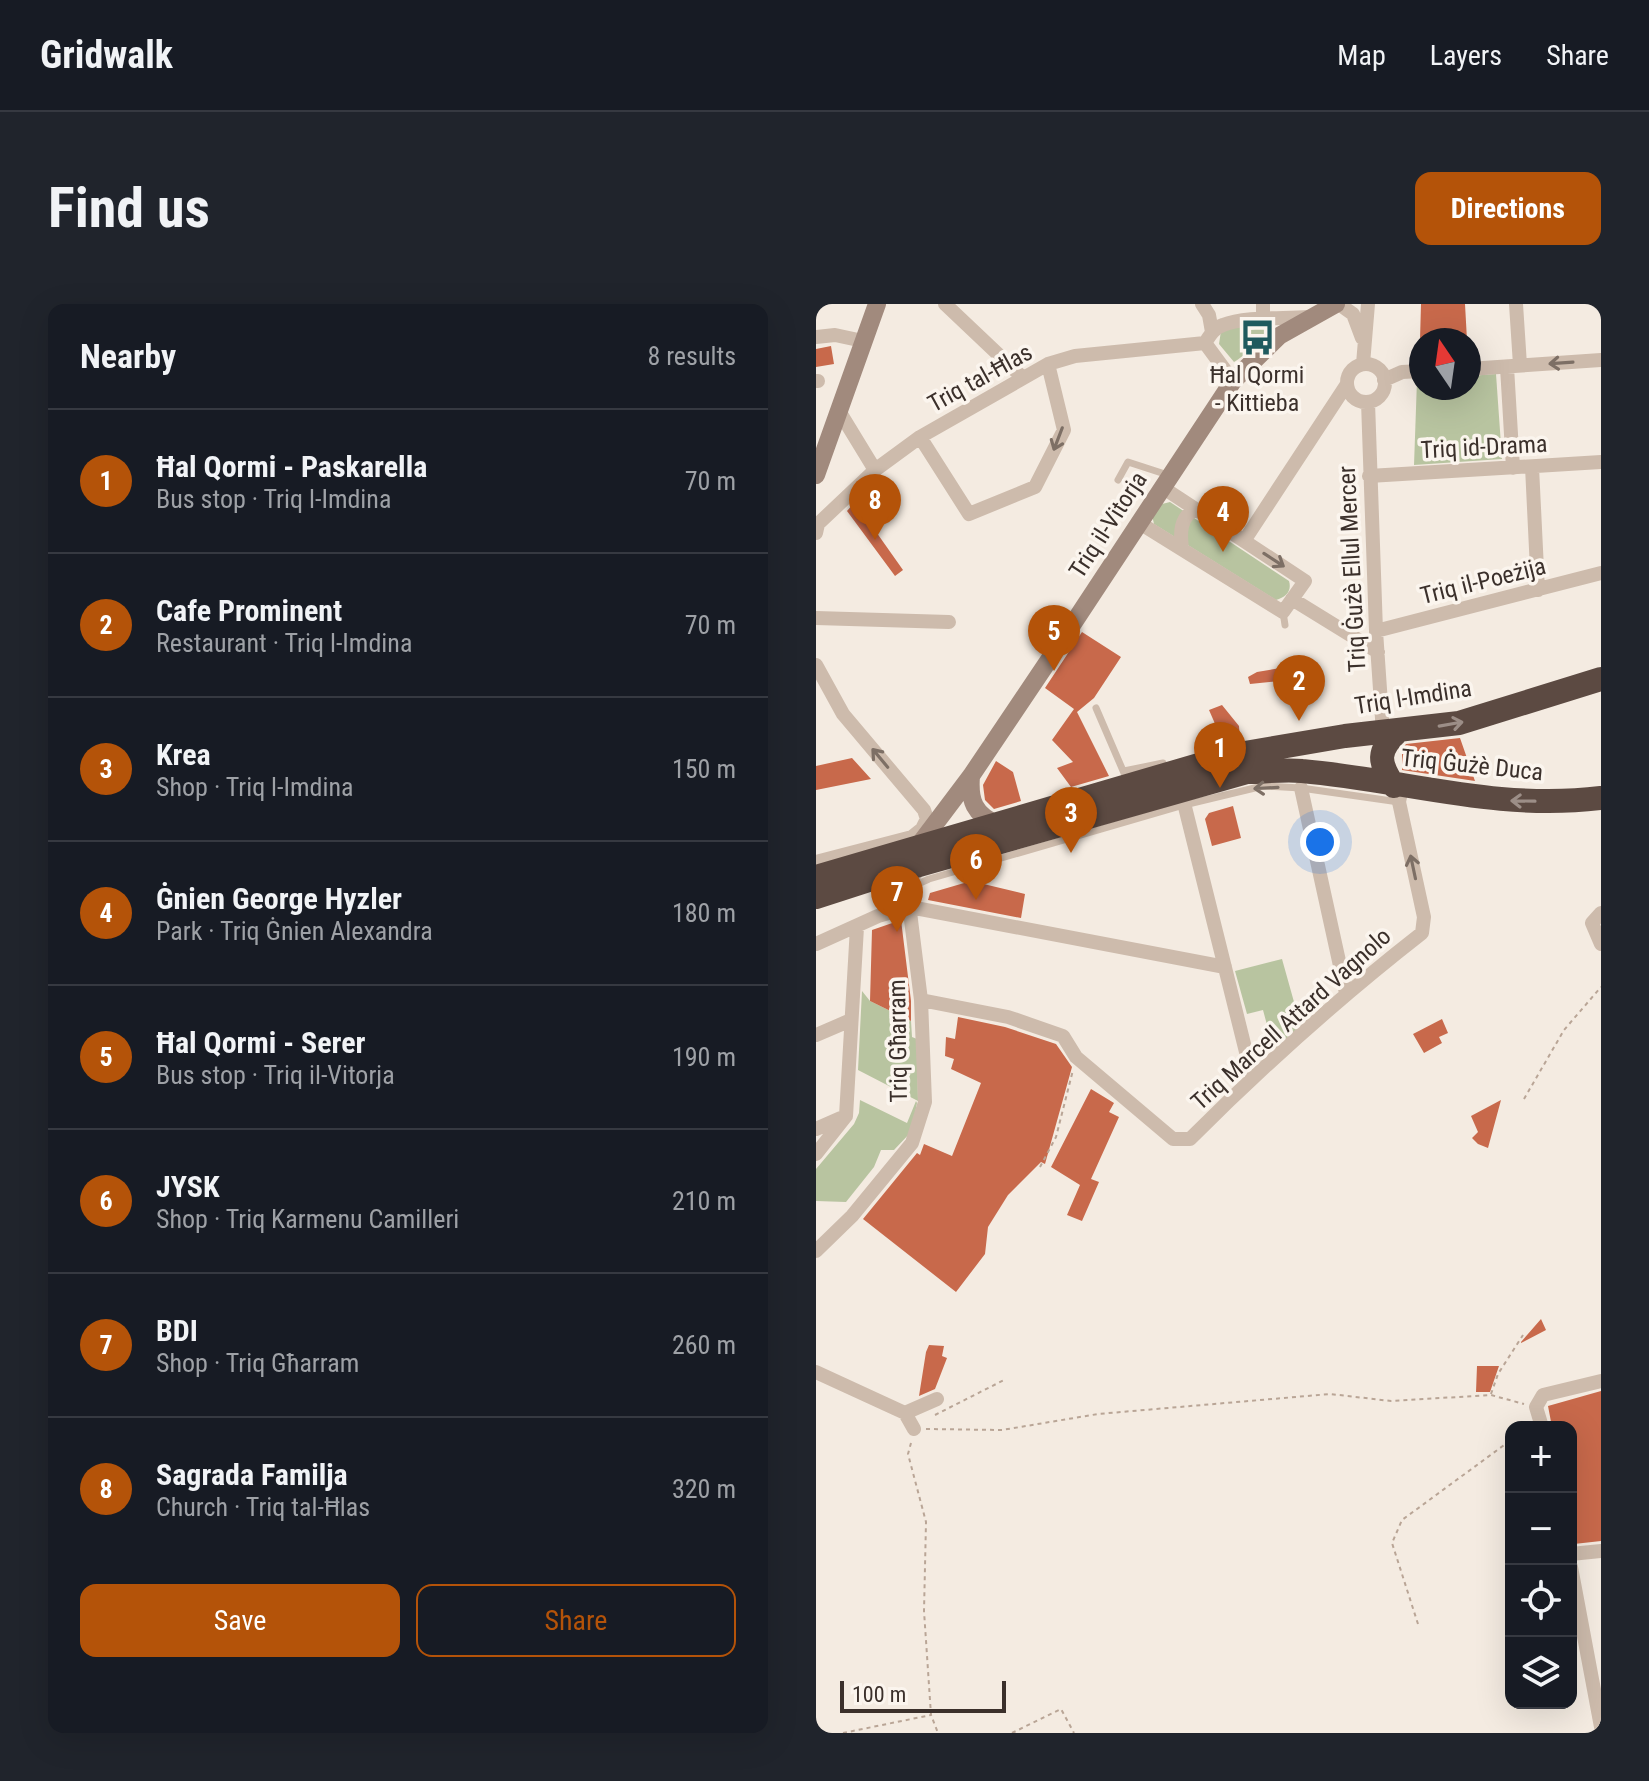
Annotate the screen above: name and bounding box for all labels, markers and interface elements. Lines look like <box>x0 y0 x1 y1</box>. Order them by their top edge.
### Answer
text: Gridwalk <box>40 33 173 77</box>
text: Map <box>1337 39 1386 72</box>
text: Layers <box>1430 39 1502 72</box>
text: Share <box>1546 39 1609 72</box>
button: Directions <box>1415 172 1601 245</box>
text: Find us <box>48 175 210 241</box>
bus stop icon: Ħal Qormi - Kittieba <box>1238 319 1276 357</box>
north arrow <box>1409 328 1481 400</box>
text: Nearby <box>80 336 176 376</box>
street label: Triq tal-Ħlas <box>923 338 1037 418</box>
text: 8 results <box>647 341 736 371</box>
one-way arrow <box>1548 356 1575 371</box>
place label: Ħal Qormi - Kittieba <box>1210 361 1304 417</box>
one-way arrow <box>1050 426 1064 451</box>
street label: Triq id-Drama <box>1420 430 1548 464</box>
text: Ħal Qormi - Paskarella <box>156 449 427 484</box>
street label: Triq Ġużè Ellul Mercer <box>1333 465 1371 673</box>
text: 1 <box>99 466 113 496</box>
text: 70 m <box>685 466 736 496</box>
street label: Triq il-Vitorja <box>1063 467 1153 583</box>
pin: 8 <box>849 474 901 540</box>
text: Bus stop · Triq l-Imdina <box>156 484 391 514</box>
pin: 4 <box>1197 486 1249 552</box>
one-way arrow <box>1263 552 1285 569</box>
street label: Triq il-Poeżija <box>1417 552 1549 610</box>
text: Cafe Prominent <box>156 593 342 628</box>
pin: 5 <box>1028 605 1080 671</box>
text: 2 <box>99 610 113 640</box>
text: 70 m <box>685 610 736 640</box>
text: Restaurant · Triq l-Imdina <box>156 628 412 658</box>
pin: 2 <box>1273 655 1325 721</box>
street label: Triq l-Imdina <box>1353 674 1473 720</box>
one-way arrow <box>1437 715 1463 730</box>
pin: 1 <box>1194 722 1246 788</box>
text: Krea <box>156 737 211 772</box>
street label: Triq Ġużè Duca <box>1400 744 1544 786</box>
one-way arrow <box>871 748 889 769</box>
text: 3 <box>99 754 113 784</box>
text: 150 m <box>672 754 736 784</box>
text: Shop · Triq l-Imdina <box>156 772 354 802</box>
one-way arrow <box>1253 781 1280 796</box>
pin: 3 <box>1045 787 1097 853</box>
one-way arrow <box>1510 793 1537 809</box>
your location <box>1300 822 1340 862</box>
pin: 6 <box>950 834 1002 900</box>
one-way arrow <box>1405 855 1420 881</box>
pin: 7 <box>871 866 923 932</box>
text: Ġnien George Hyzler <box>156 881 402 916</box>
text: 4 <box>99 898 113 928</box>
text: 180 m <box>672 898 736 928</box>
text: Park · Triq Ġnien Alexandra <box>156 916 433 946</box>
street label: Triq Marcell Attard Vagnolo <box>1185 922 1397 1116</box>
street label: Triq Għarram <box>883 979 913 1103</box>
text: Ħal Qormi - Serer <box>156 1025 365 1060</box>
text: 5 <box>99 1042 113 1072</box>
text: 190 m <box>672 1042 736 1072</box>
text: Bus stop · Triq il-Vitorja <box>156 1060 395 1090</box>
text: JYSK <box>156 1169 220 1204</box>
text: 6 <box>99 1186 113 1216</box>
text: 210 m <box>672 1186 736 1216</box>
text: Shop · Triq Karmenu Camilleri <box>156 1204 459 1234</box>
text: BDI <box>156 1313 198 1348</box>
text: 7 <box>99 1330 113 1360</box>
text: 260 m <box>672 1330 736 1360</box>
text: Shop · Triq Għarram <box>156 1348 359 1378</box>
map controls <box>1505 1421 1577 1709</box>
button: + <box>1505 1421 1577 1493</box>
text: Sagrada Familja <box>156 1457 348 1492</box>
text: 8 <box>99 1474 113 1504</box>
text: 320 m <box>672 1474 736 1504</box>
text: Church · Triq tal-Ħlas <box>156 1492 370 1522</box>
button: − <box>1505 1493 1577 1565</box>
button: locate <box>1505 1565 1577 1637</box>
button: Save <box>80 1584 400 1657</box>
button: Share <box>416 1584 736 1657</box>
button: layers <box>1505 1637 1577 1709</box>
scale bar <box>840 1677 1006 1713</box>
text: 100 m <box>852 1682 906 1707</box>

